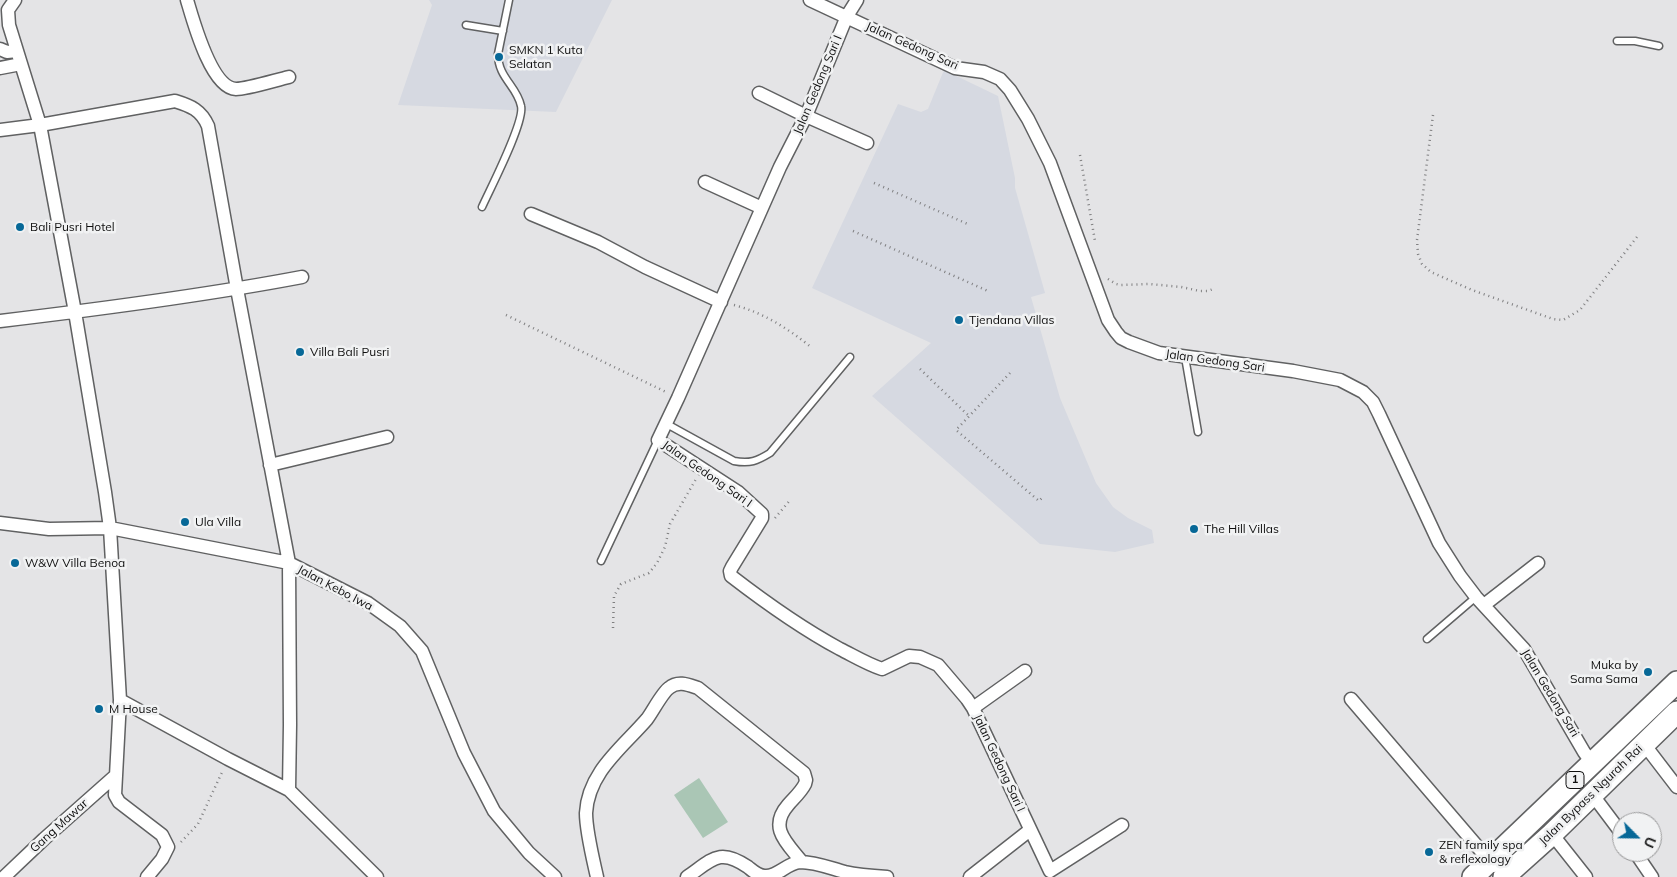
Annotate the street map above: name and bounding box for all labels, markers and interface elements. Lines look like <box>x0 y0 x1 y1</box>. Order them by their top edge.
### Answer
street label: Jalan Gedong Sari <box>863 19 961 73</box>
street label: Jalan Gedong Sari I <box>791 33 845 137</box>
place label: SMKN 1 Kuta Selatan <box>509 43 583 71</box>
marker: SMKN 1 Kuta Selatan <box>493 51 505 63</box>
place label: Bali Pusri Hotel <box>30 220 115 234</box>
marker: Bali Pusri Hotel <box>14 221 26 233</box>
place label: Tjendana Villas <box>969 313 1055 327</box>
marker: Tjendana Villas <box>953 314 965 326</box>
place label: Villa Bali Pusri <box>310 345 389 359</box>
marker: Villa Bali Pusri <box>294 346 306 358</box>
street label: Jalan Gedong Sari <box>1164 347 1266 375</box>
street label: Jalan Gedong Sari I <box>659 438 755 510</box>
place label: Ula Villa <box>195 515 241 529</box>
marker: Ula Villa <box>179 516 191 528</box>
place label: The Hill Villas <box>1204 522 1279 536</box>
marker: The Hill Villas <box>1188 523 1200 535</box>
place label: W&W Villa Benoa <box>25 556 125 570</box>
marker: W&W Villa Benoa <box>9 557 21 569</box>
street label: Jalan Kebo Iwa <box>295 562 375 614</box>
street label: Jalan Gedong Sari <box>1518 646 1582 740</box>
place label: Muka by Sama Sama <box>1570 658 1638 686</box>
marker: Muka by Sama Sama <box>1642 666 1654 678</box>
place label: M House <box>109 702 158 716</box>
marker: M House <box>93 703 105 715</box>
street label: Jalan Gedong Sari I <box>970 712 1028 814</box>
street label: Jalan Bypass Ngurah Rai <box>1536 742 1646 848</box>
road number: 1 <box>1566 772 1584 788</box>
street label: Gang Mawar <box>27 796 91 856</box>
north arrow <box>1612 812 1662 862</box>
text: U <box>1640 834 1660 851</box>
place label: ZEN family spa & reflexology <box>1439 838 1523 866</box>
marker: ZEN family spa & reflexology <box>1423 846 1435 858</box>

